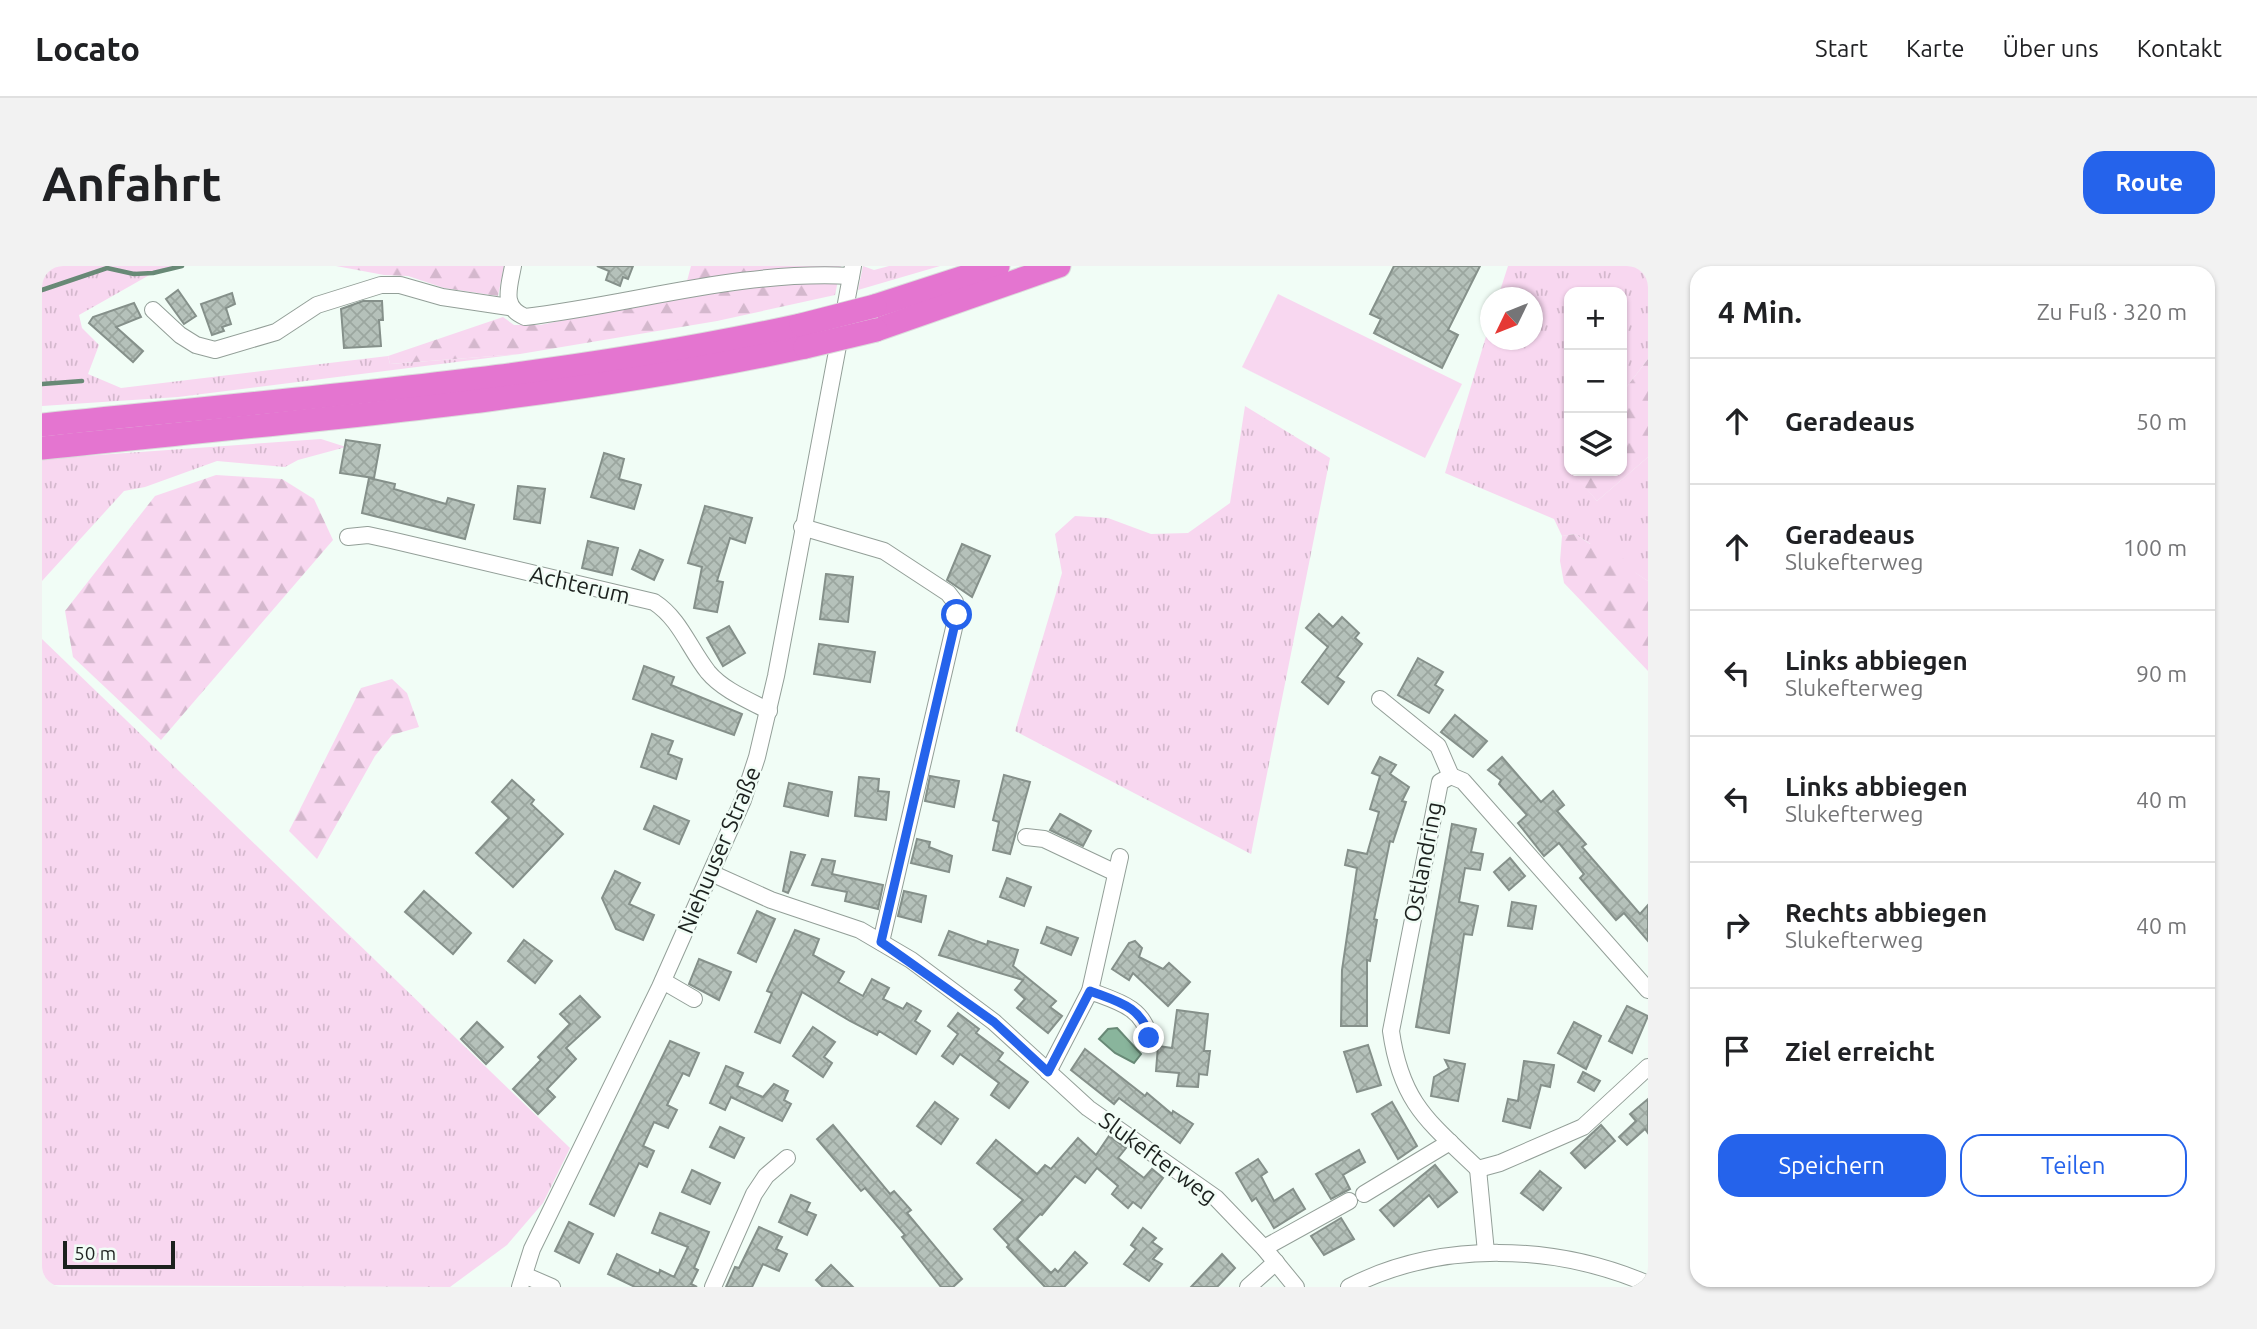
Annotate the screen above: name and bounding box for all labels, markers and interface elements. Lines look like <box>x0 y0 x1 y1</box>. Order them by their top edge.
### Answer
text: Locato <box>35 30 140 67</box>
text: Start <box>1815 35 1868 62</box>
text: Karte <box>1906 35 1965 62</box>
text: Über uns <box>2003 35 2099 62</box>
text: Kontakt <box>2137 35 2222 62</box>
button: Route <box>2083 151 2215 214</box>
text: Anfahrt <box>42 155 222 210</box>
north arrow <box>1480 287 1543 350</box>
map controls <box>1564 287 1627 476</box>
button: + <box>1564 287 1627 350</box>
text: 4 Min. <box>1718 295 1802 329</box>
text: Zu Fuß · 320 m <box>2037 299 2187 324</box>
button: − <box>1564 350 1627 413</box>
icon: ahead <box>1718 402 1756 440</box>
text: Geradeaus <box>1785 407 1915 436</box>
text: 50 m <box>2136 409 2187 434</box>
button: layers <box>1564 413 1627 476</box>
text: Geradeaus <box>1785 520 1915 549</box>
icon: ahead <box>1718 528 1756 566</box>
text: 100 m <box>2123 535 2187 560</box>
text: Slukefterweg <box>1785 549 1924 574</box>
street label: Achterum <box>528 561 633 608</box>
route start <box>941 599 972 630</box>
text: Links abbiegen <box>1785 646 1968 675</box>
icon: left <box>1718 654 1756 692</box>
text: 90 m <box>2136 661 2187 686</box>
text: Slukefterweg <box>1785 675 1924 700</box>
street label: Niehuuser Straße <box>672 763 765 937</box>
text: Links abbiegen <box>1785 772 1968 801</box>
icon: left <box>1718 780 1756 818</box>
text: 40 m <box>2136 787 2187 812</box>
street label: Ostlandring <box>1399 800 1446 924</box>
text: Slukefterweg <box>1785 801 1924 826</box>
text: Rechts abbiegen <box>1785 898 1987 927</box>
icon: right <box>1718 906 1756 944</box>
text: 40 m <box>2136 913 2187 938</box>
text: Slukefterweg <box>1785 927 1924 952</box>
route end <box>1133 1022 1164 1053</box>
icon: arrive <box>1718 1032 1756 1070</box>
text: Ziel erreicht <box>1785 1037 1935 1066</box>
street label: Slukefterweg <box>1095 1107 1222 1208</box>
button: Speichern <box>1718 1134 1946 1197</box>
button: Teilen <box>1960 1134 2187 1197</box>
scale bar <box>63 1238 175 1270</box>
text: 50 m <box>74 1242 116 1264</box>

